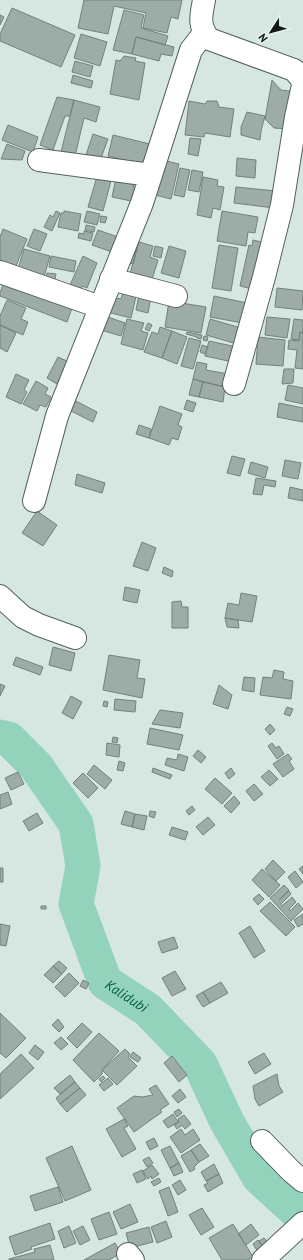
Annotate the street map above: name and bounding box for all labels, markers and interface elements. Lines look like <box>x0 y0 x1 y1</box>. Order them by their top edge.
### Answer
north arrow <box>251 12 291 52</box>
text: N <box>255 31 271 45</box>
water label: Kalidubi <box>102 976 152 1017</box>

